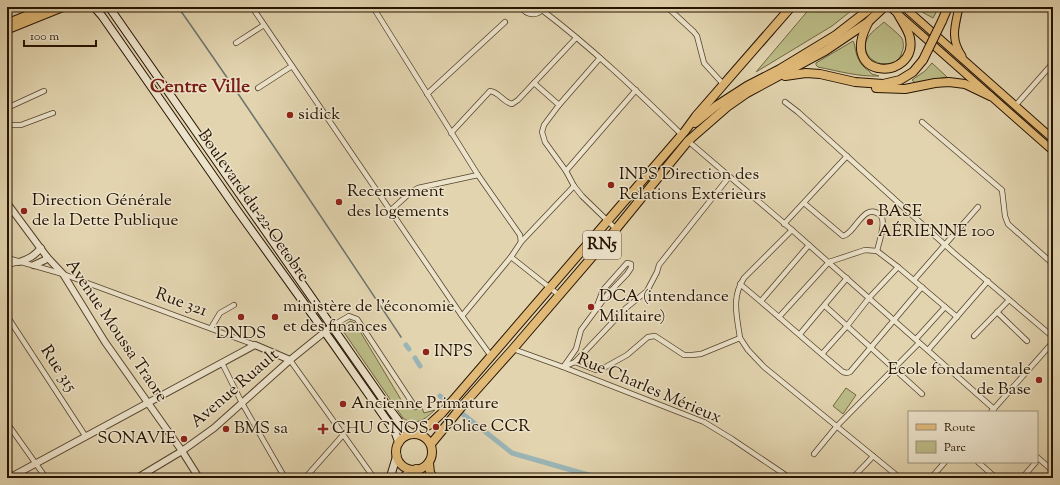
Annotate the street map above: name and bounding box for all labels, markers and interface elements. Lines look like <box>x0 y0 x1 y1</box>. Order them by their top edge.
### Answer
scale bar <box>24 22 96 48</box>
text: 100 m <box>30 28 59 46</box>
district label: Centre Ville <box>150 74 250 101</box>
place label: sidick <box>298 103 341 127</box>
marker: sidick <box>285 110 295 120</box>
street label: Boulevard du 22 Octobre <box>191 125 315 287</box>
place label: INPS Direction des Relations Exterieurs <box>619 163 767 207</box>
place label: Recensement des logements <box>347 180 449 224</box>
marker: INPS Direction des Relations Exterieurs <box>606 180 616 190</box>
place label: Direction Générale de la Dette Publique <box>32 189 178 233</box>
marker: Recensement des logements <box>334 197 344 207</box>
place label: BASE AÉRIENNE 100 <box>878 200 995 244</box>
marker: Direction Générale de la Dette Publique <box>19 206 29 216</box>
marker: BASE AÉRIENNE 100 <box>865 217 875 227</box>
road number: RN5 <box>583 231 621 259</box>
street label: Avenue Moussa Traore <box>59 255 173 407</box>
street label: Rue 321 <box>152 283 211 324</box>
place label: DCA (intendance Militaire) <box>599 285 729 329</box>
place label: ministère de l'économie et des finances <box>283 295 455 339</box>
marker: DCA (intendance Militaire) <box>586 302 596 312</box>
marker: DNDS <box>236 312 246 322</box>
marker: ministère de l'économie et des finances <box>270 312 280 322</box>
place label: DNDS <box>216 322 266 346</box>
place label: INPS <box>434 340 473 364</box>
street label: Rue 315 <box>34 341 82 397</box>
street label: Avenue Ruault <box>186 344 284 434</box>
marker: INPS <box>421 347 431 357</box>
street label: Rue Charles Mérieux <box>573 348 725 430</box>
place label: Ecole fondamentale de Base <box>888 358 1031 402</box>
marker: Ecole fondamentale de Base <box>1034 375 1044 385</box>
place label: Ancienne Primature <box>351 392 499 416</box>
marker: Ancienne Primature <box>338 399 348 409</box>
legend <box>908 411 1038 463</box>
place label: Police CCR <box>444 415 531 439</box>
place label: BMS sa <box>234 417 288 441</box>
place label: CHU CNOS <box>332 417 429 441</box>
text: Route <box>944 419 976 437</box>
marker: Police CCR <box>431 422 441 432</box>
marker: CHU CNOS <box>317 423 329 435</box>
marker: BMS sa <box>221 424 231 434</box>
place label: SONAVIE <box>97 427 176 451</box>
marker: SONAVIE <box>179 434 189 444</box>
text: Parc <box>944 439 966 457</box>

